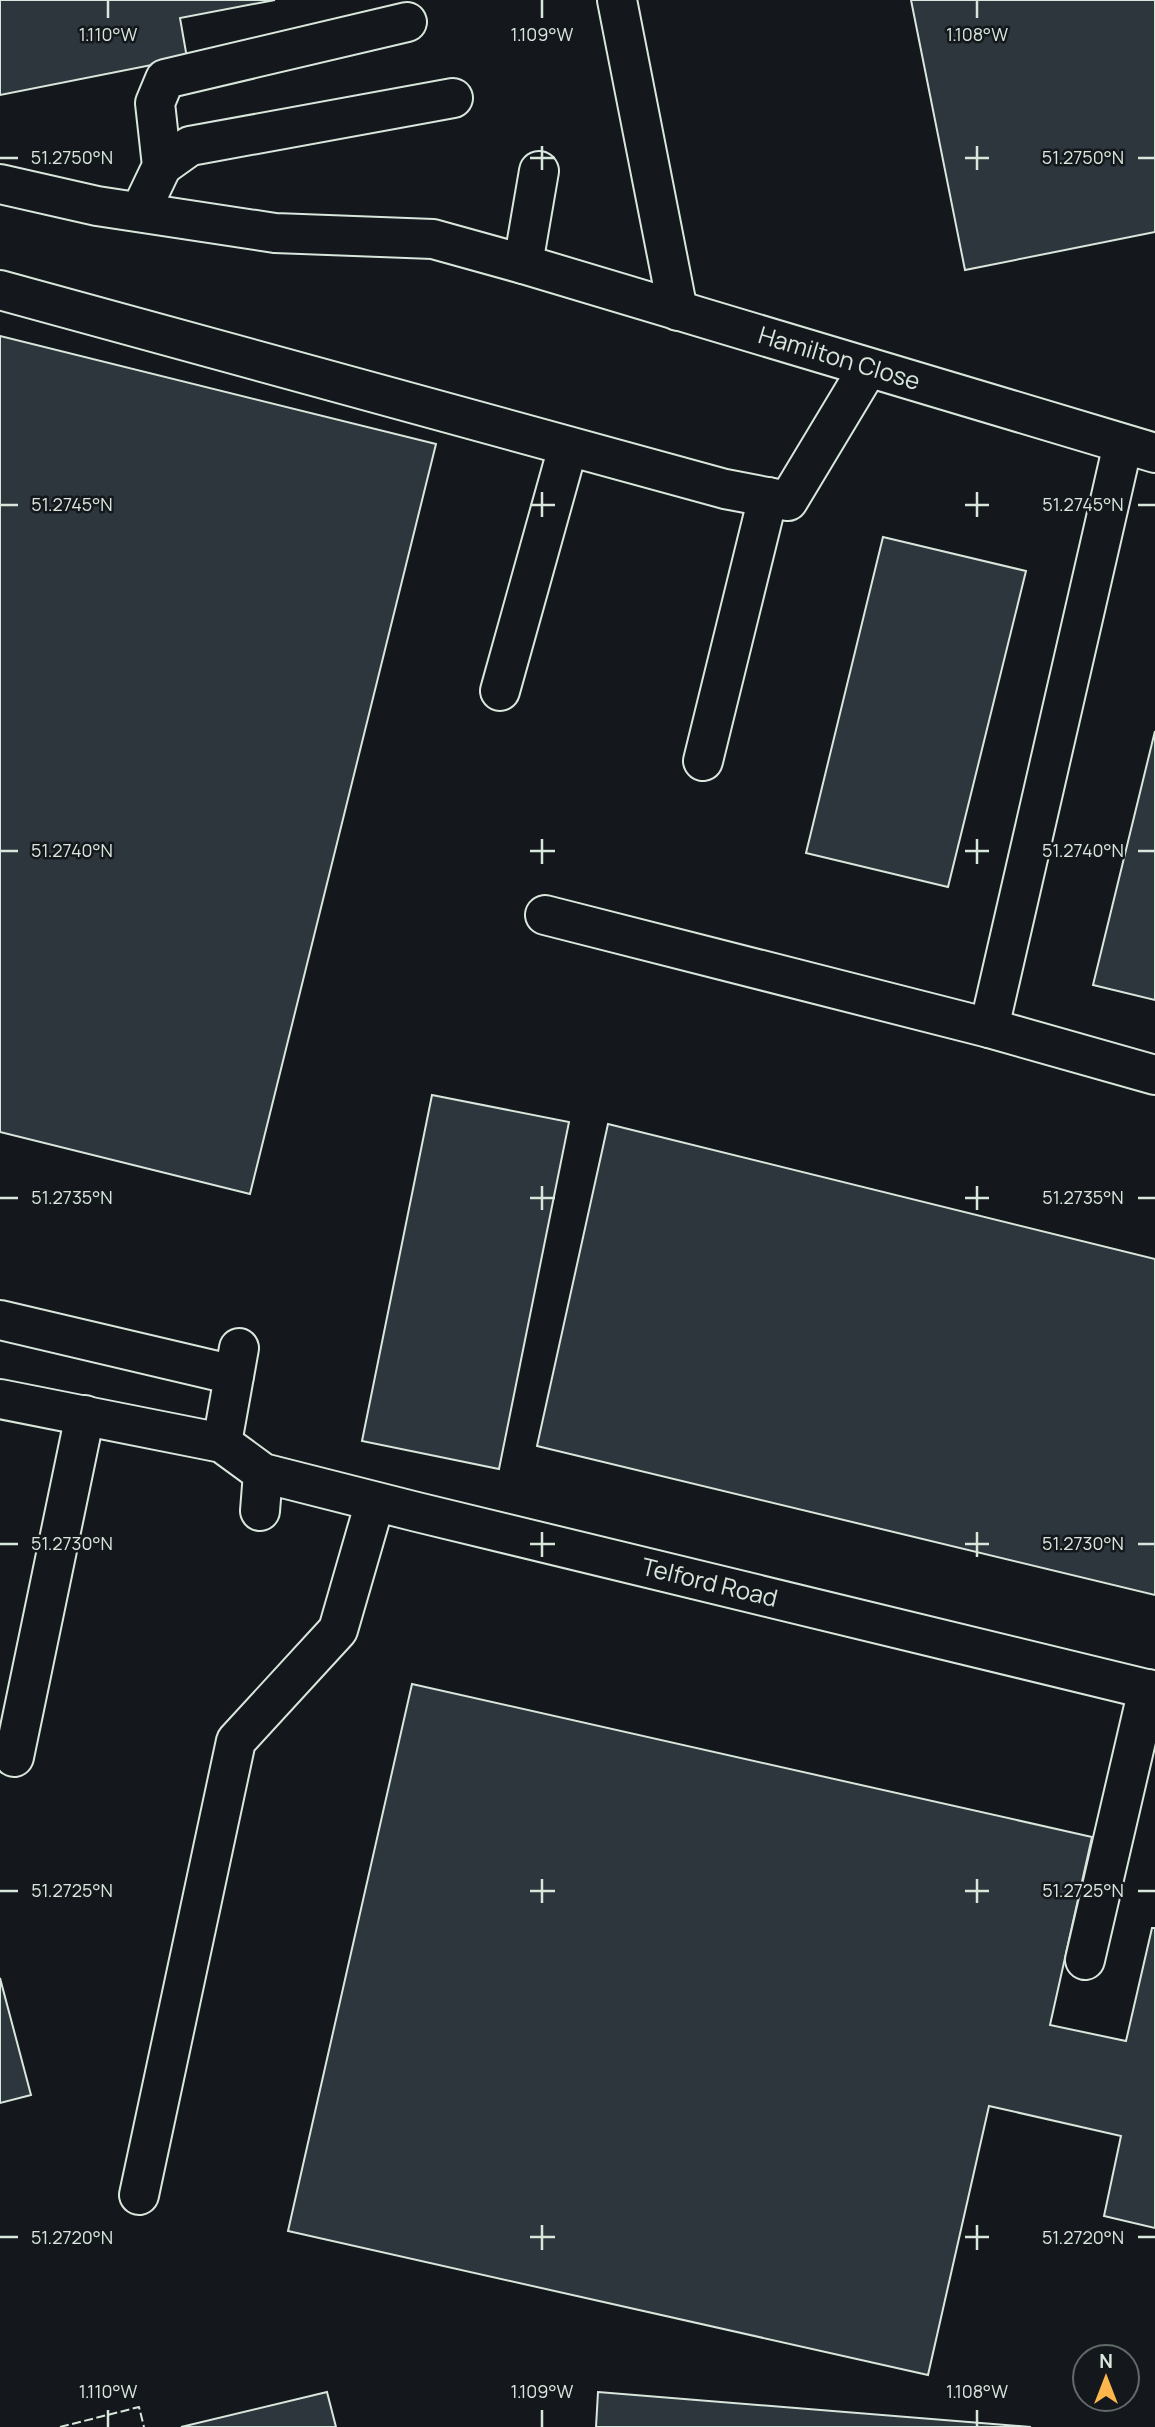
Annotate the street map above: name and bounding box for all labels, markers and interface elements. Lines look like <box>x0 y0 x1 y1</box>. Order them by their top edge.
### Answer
text: 1.110°W <box>79 22 137 46</box>
text: 1.109°W <box>511 22 574 46</box>
text: 1.108°W <box>946 22 1008 46</box>
text: 51.2750°N <box>31 145 113 169</box>
text: 51.2750°N <box>1042 145 1124 169</box>
street label: Hamilton Close <box>755 317 924 397</box>
text: 51.2745°N <box>31 492 113 516</box>
text: 51.2745°N <box>1042 492 1124 516</box>
text: 51.2740°N <box>31 838 113 862</box>
text: 51.2740°N <box>1042 838 1124 862</box>
text: 51.2735°N <box>31 1185 113 1209</box>
text: 51.2735°N <box>1042 1185 1124 1209</box>
text: 51.2730°N <box>31 1531 113 1555</box>
text: 51.2730°N <box>1042 1531 1124 1555</box>
street label: Telford Road <box>639 1549 781 1614</box>
text: 51.2725°N <box>31 1878 113 1902</box>
text: 51.2725°N <box>1042 1878 1124 1902</box>
text: 51.2720°N <box>31 2225 113 2249</box>
text: 51.2720°N <box>1042 2225 1124 2249</box>
north arrow <box>1071 2343 1141 2413</box>
text: N <box>1099 2348 1113 2374</box>
text: 1.110°W <box>79 2379 137 2403</box>
text: 1.109°W <box>511 2379 574 2403</box>
text: 1.108°W <box>946 2379 1008 2403</box>

